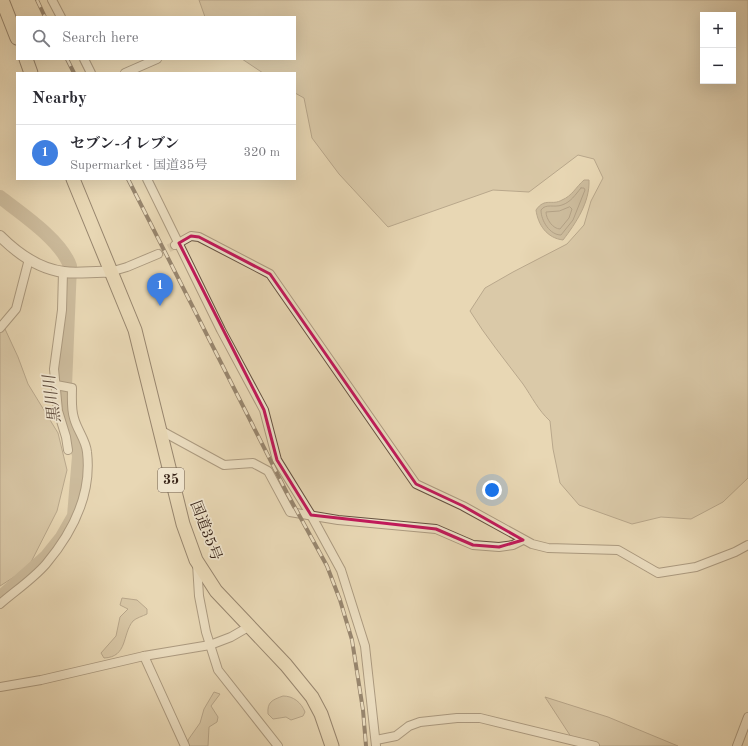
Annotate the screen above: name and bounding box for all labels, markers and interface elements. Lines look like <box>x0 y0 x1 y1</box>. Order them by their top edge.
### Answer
map controls <box>700 12 736 84</box>
button: + <box>700 12 736 48</box>
search box <box>16 16 296 60</box>
icon: search <box>30 27 52 49</box>
text: Search here <box>62 31 139 46</box>
button: − <box>700 48 736 84</box>
text: Nearby <box>32 90 87 107</box>
text: セブン-イレブン <box>70 137 179 152</box>
text: 1 <box>41 146 49 159</box>
text: 320 m <box>243 146 280 159</box>
text: Supermarket · 国道35号 <box>70 159 207 172</box>
pin: 1 <box>147 273 173 306</box>
water label: 黒川川 <box>40 372 64 424</box>
road number: 35 <box>158 468 184 492</box>
your location <box>482 480 502 500</box>
street label: 国道35号 <box>187 498 225 563</box>

